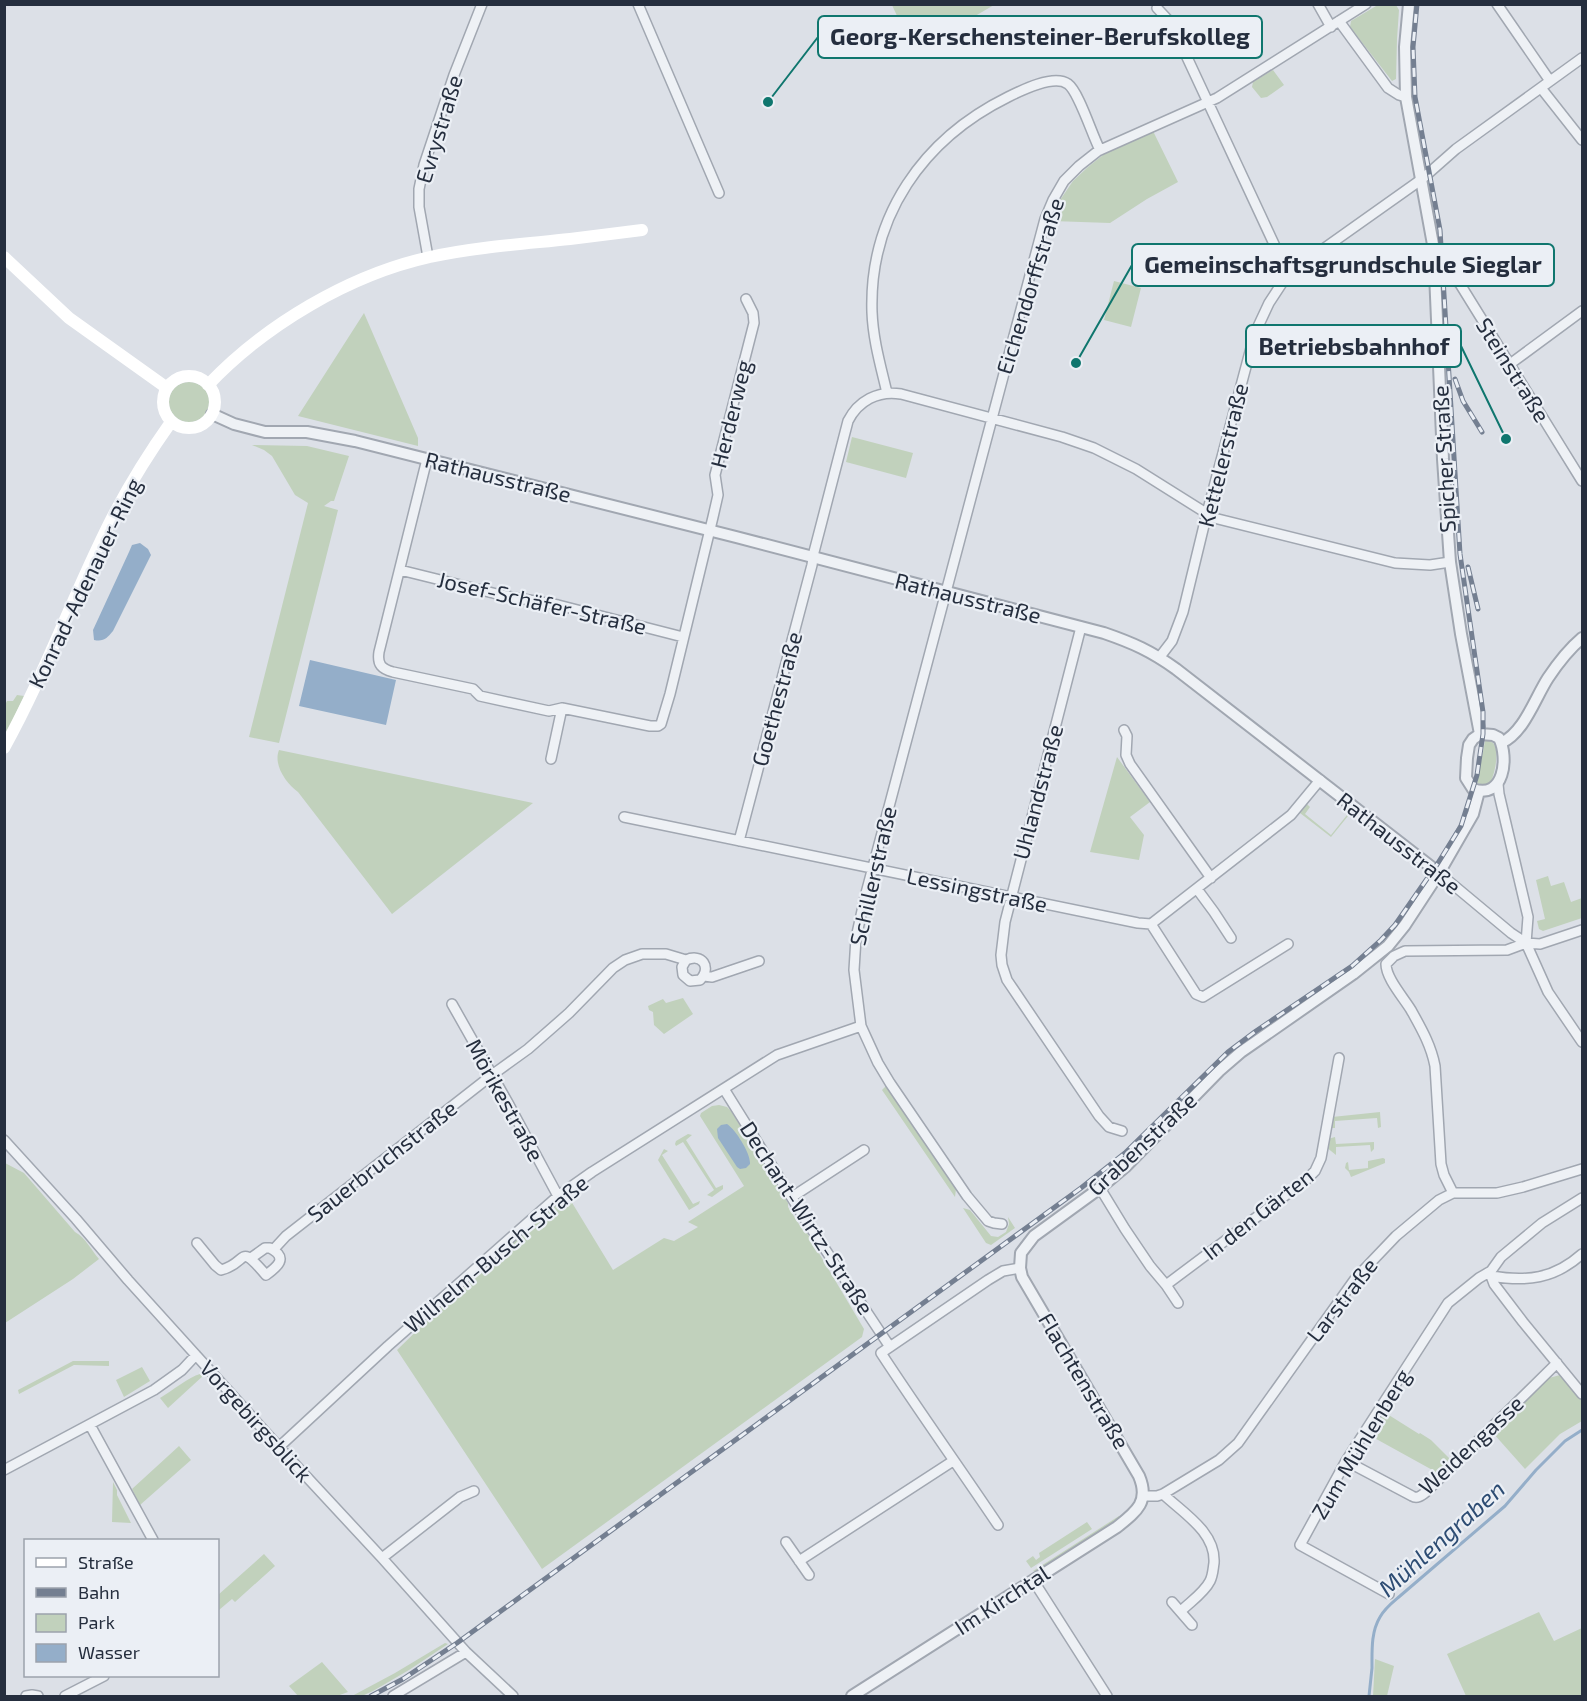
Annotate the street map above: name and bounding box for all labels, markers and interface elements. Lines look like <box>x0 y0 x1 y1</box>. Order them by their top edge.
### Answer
callout: Georg-Kerschensteiner-Berufskolleg <box>818 16 1262 58</box>
text: Georg-Kerschensteiner-Berufskolleg <box>830 21 1250 50</box>
street label: Evrystraße <box>409 72 467 186</box>
street label: Eichendorffstraße <box>990 195 1068 377</box>
callout: Gemeinschaftsgrundschule Sieglar <box>1132 244 1554 286</box>
text: Gemeinschaftsgrundschule Sieglar <box>1144 249 1543 278</box>
street label: Steinstraße <box>1472 313 1556 426</box>
callout: Betriebsbahnhof <box>1246 325 1461 367</box>
text: Betriebsbahnhof <box>1258 331 1451 360</box>
street label: Herderweg <box>704 357 756 471</box>
street label: Kettelerstraße <box>1192 380 1252 529</box>
street label: Spicher Straße <box>1426 385 1460 533</box>
street label: Rathausstraße <box>422 445 574 507</box>
street label: Konrad-Adenauer-Ring <box>22 473 146 692</box>
street label: Josef-Schäfer-Straße <box>435 565 649 639</box>
street label: Rathausstraße <box>892 566 1044 628</box>
street label: Goethestraße <box>746 629 806 769</box>
street label: Uhlandstraße <box>1007 721 1068 862</box>
street label: Rathausstraße <box>1333 786 1467 899</box>
street label: Schillerstraße <box>843 804 901 948</box>
street label: Lessingstraße <box>905 861 1050 917</box>
street label: Mörikestraße <box>462 1034 550 1165</box>
street label: Grabenstraße <box>1082 1086 1201 1200</box>
street label: Sauerbruchstraße <box>302 1094 461 1227</box>
street label: Dechant-Wirtz-Straße <box>736 1116 880 1319</box>
street label: In den Gärten <box>1197 1162 1318 1264</box>
street label: Wilhelm-Busch-Straße <box>398 1169 592 1338</box>
street label: Larstraße <box>1300 1252 1382 1347</box>
street label: Flachtenstraße <box>1034 1308 1136 1453</box>
street label: Vorgebirgsblick <box>195 1354 318 1486</box>
street label: Zum Mühlenberg <box>1305 1364 1415 1523</box>
street label: Weidengasse <box>1413 1389 1528 1499</box>
water label: Mühlengraben <box>1372 1474 1510 1602</box>
legend <box>24 1539 219 1677</box>
text: Straße <box>78 1551 134 1573</box>
street label: Im Kirchtal <box>949 1559 1054 1639</box>
text: Bahn <box>78 1581 120 1603</box>
text: Park <box>78 1611 115 1633</box>
text: Wasser <box>78 1641 140 1663</box>

